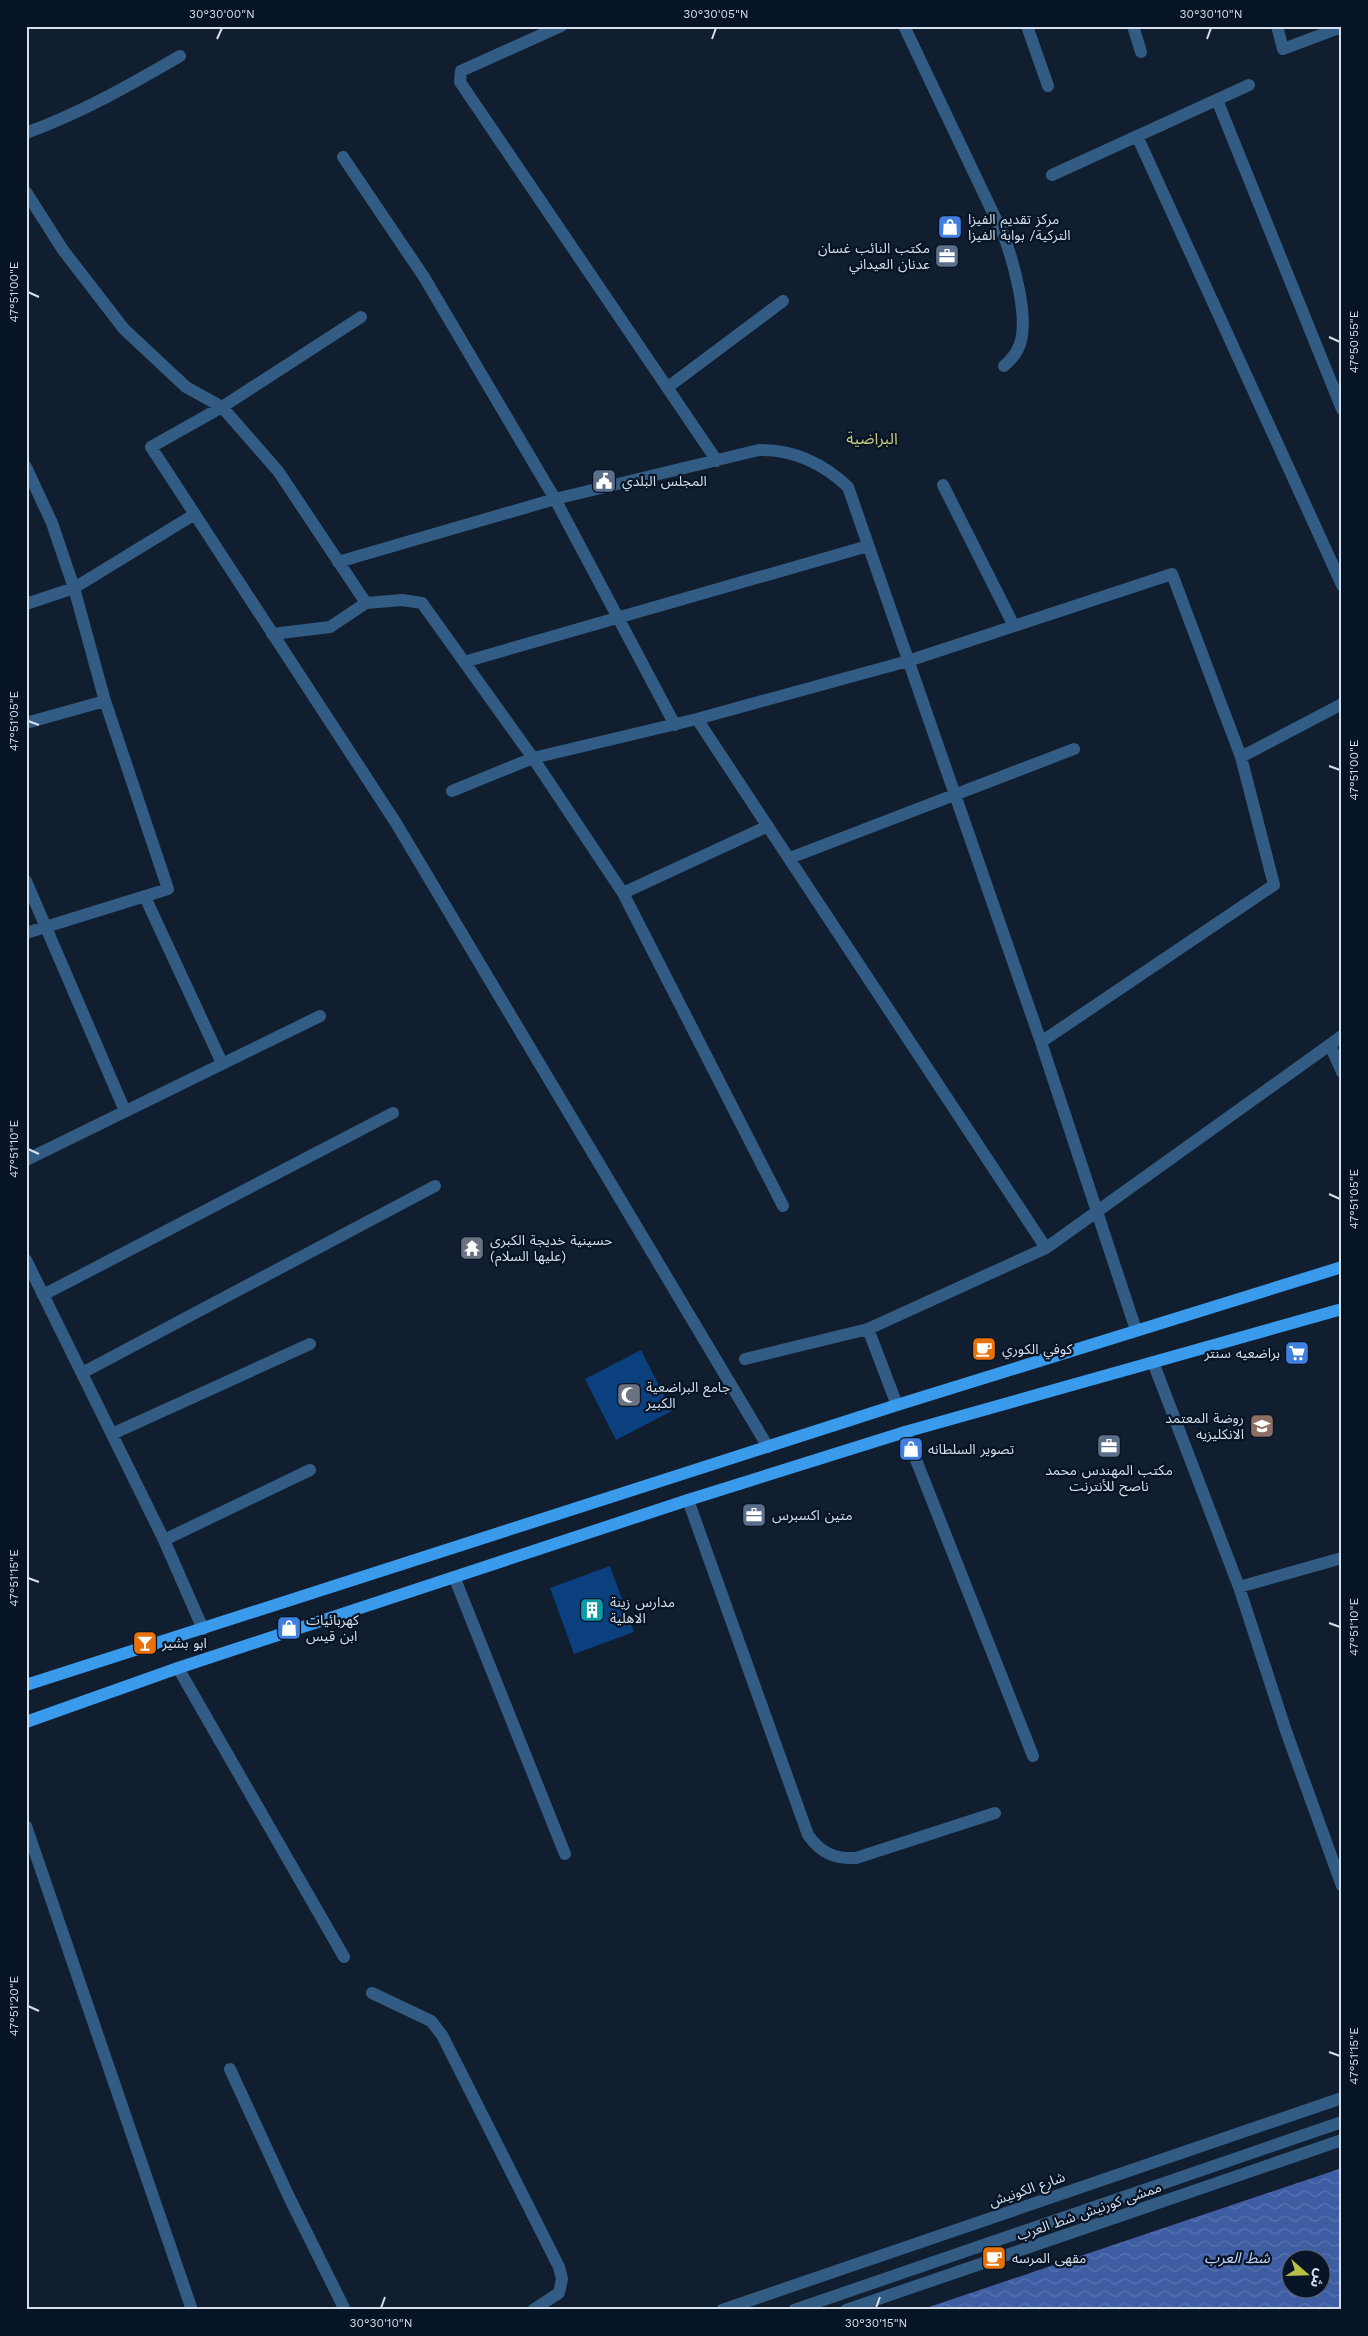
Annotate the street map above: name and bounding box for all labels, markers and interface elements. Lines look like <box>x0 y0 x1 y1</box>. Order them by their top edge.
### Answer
text: 30°30'00"N <box>189 7 255 21</box>
text: 30°30'05"N <box>683 7 749 21</box>
text: 30°30'10"N <box>1179 7 1243 21</box>
place label: مركز تقديم الفيزا التركية/ بوابة الفيزا <box>968 211 1071 244</box>
shop icon: مركز تقديم الفيزا التركية/ بوابة الفيزا <box>937 214 963 240</box>
place label: مكتب النائب غسان عدنان العيداني <box>818 240 930 275</box>
office icon: مكتب النائب غسان عدنان العيداني <box>934 243 960 269</box>
text: 47°51'00"E <box>7 261 21 322</box>
text: 47°50'55"E <box>1347 310 1361 373</box>
district label: البراضية <box>846 429 898 448</box>
public building icon: المجلس البلدي <box>591 468 617 494</box>
place label: المجلس البلدي <box>622 473 707 492</box>
text: 47°51'05"E <box>7 690 21 751</box>
text: 47°51'00"E <box>1347 739 1361 800</box>
text: 47°51'10"E <box>7 1120 21 1178</box>
text: 47°51'05"E <box>1347 1168 1361 1229</box>
place label: حسينية خديجة الكبرى (عليها السلام) <box>490 1232 612 1267</box>
temple icon: حسينية خديجة الكبرى (عليها السلام) <box>459 1235 485 1261</box>
cafe icon: كوفي الكوري <box>971 1336 997 1362</box>
supermarket icon: براضعيه سنتر <box>1284 1340 1310 1366</box>
place label: كوفي الكوري <box>1002 1341 1072 1360</box>
place label: براضعيه سنتر <box>1203 1345 1280 1362</box>
place label: جامع البراضعية الكبير <box>645 1379 730 1412</box>
mosque icon: جامع البراضعية الكبير <box>616 1382 642 1408</box>
place label: روضة المعتمد الانكليزيه <box>1165 1410 1244 1443</box>
school or university icon: روضة المعتمد الانكليزيه <box>1249 1413 1275 1439</box>
office icon: مكتب المهندس محمد ناصح للأنترنت <box>1096 1433 1122 1459</box>
shop icon: تصوير السلطانه <box>898 1436 924 1462</box>
place label: تصوير السلطانه <box>928 1441 1014 1458</box>
place label: مكتب المهندس محمد ناصح للأنترنت <box>1045 1462 1173 1497</box>
office icon: متين اكسبرس <box>741 1502 767 1528</box>
place label: متين اكسبرس <box>772 1507 853 1524</box>
text: 47°51'15"E <box>7 1549 21 1607</box>
place label: مدارس زينة الاهلية <box>610 1594 675 1626</box>
building icon: مدارس زينة الاهلية <box>579 1597 605 1623</box>
text: 47°51'10"E <box>1347 1598 1361 1656</box>
place label: كهربائيات ابن قيس <box>306 1612 359 1645</box>
shop icon: كهربائيات ابن قيس <box>276 1615 302 1641</box>
bar icon: ابو بشير <box>132 1630 158 1656</box>
place label: ابو بشير <box>161 1635 207 1652</box>
text: 47°51'20"E <box>7 1975 21 2036</box>
text: 47°51'15"E <box>1347 2027 1361 2085</box>
street label: شارع الكونيش <box>987 2168 1068 2212</box>
street label: ممشى كورنيش شط العرب <box>1014 2179 1164 2244</box>
cafe icon: مقهى المرسه <box>981 2245 1007 2271</box>
north arrow <box>1280 2248 1330 2298</box>
water label: شط العرب <box>1204 2249 1270 2267</box>
place label: مقهى المرسه <box>1012 2250 1086 2267</box>
text: ش <box>1307 2267 1329 2290</box>
text: 30°30'10"N <box>349 2316 413 2330</box>
text: 30°30'15"N <box>845 2316 907 2330</box>

